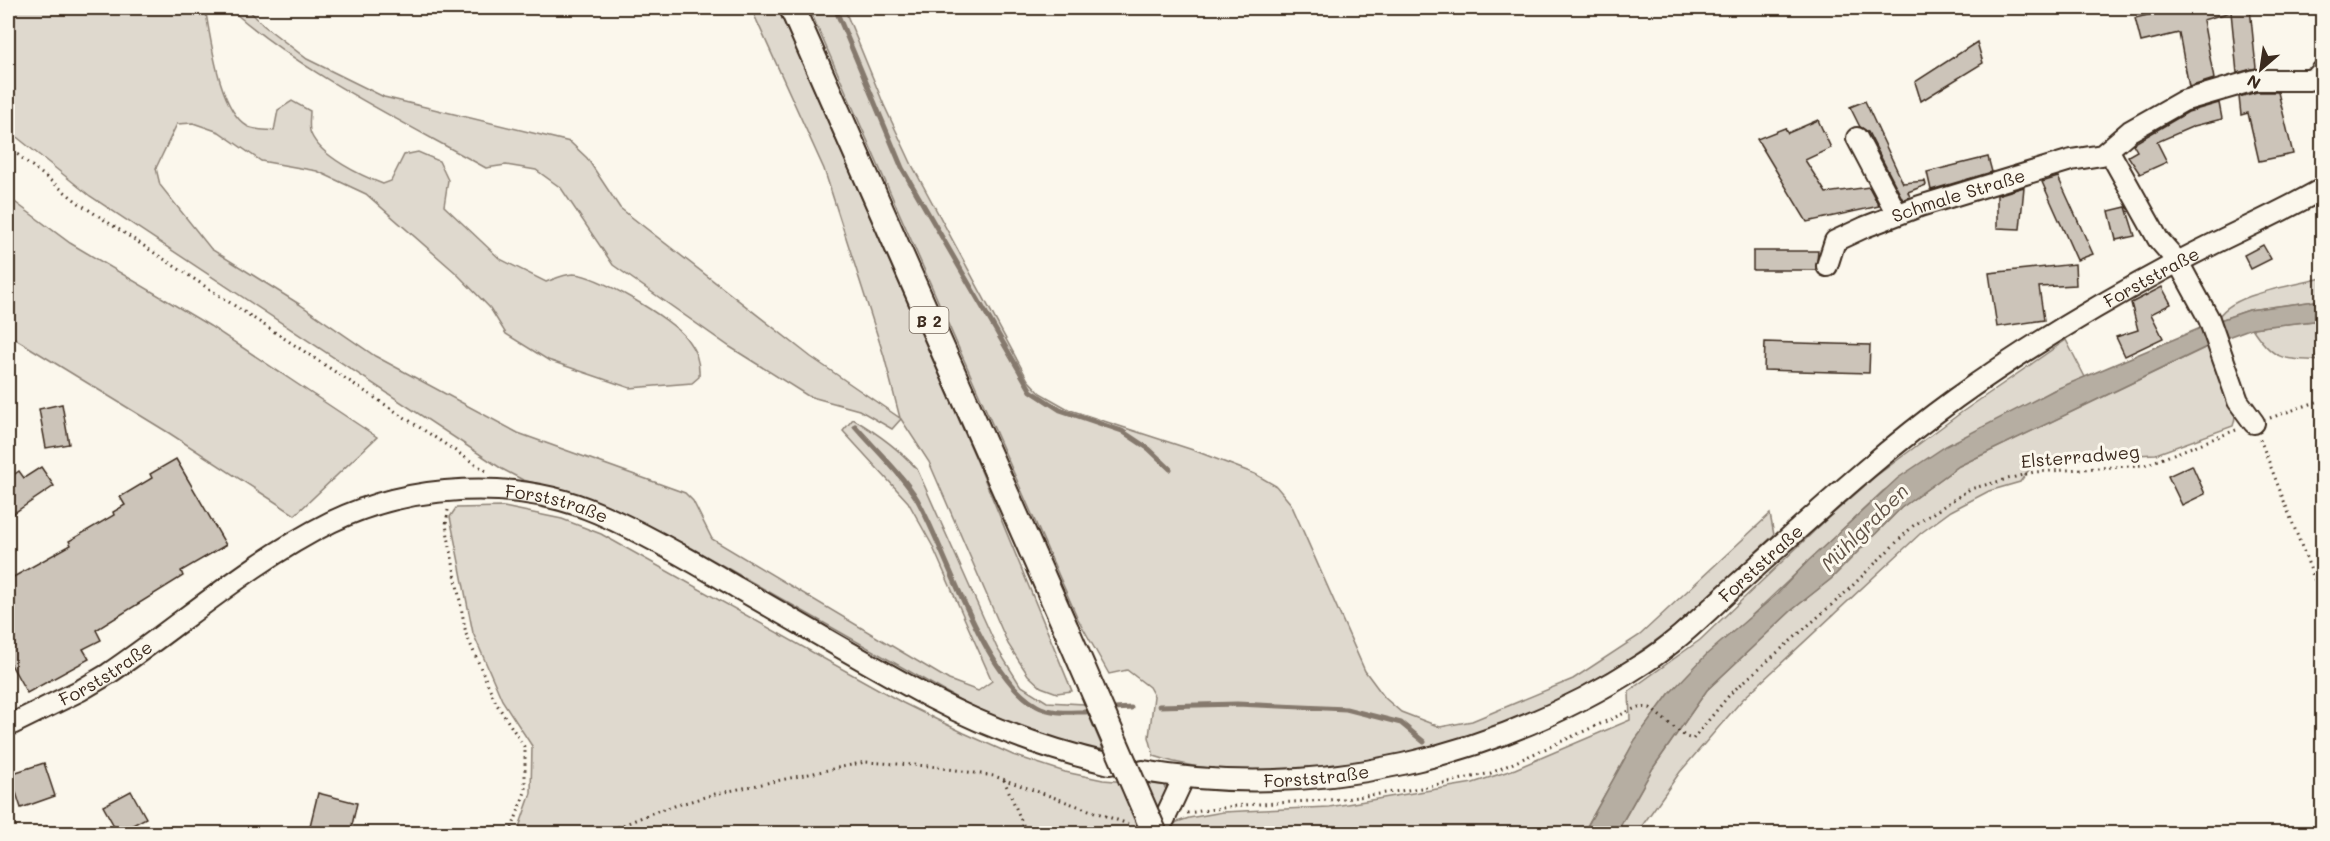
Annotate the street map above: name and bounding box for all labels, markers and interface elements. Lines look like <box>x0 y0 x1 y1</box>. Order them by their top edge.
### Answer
north arrow <box>2231 39 2291 99</box>
text: N <box>2243 70 2264 95</box>
street label: Schmale Straße <box>1888 163 2028 228</box>
street label: Forststraße <box>2099 241 2203 313</box>
road number: B 2 <box>910 307 948 333</box>
street label: Elsterradweg <box>2020 439 2140 473</box>
water label: Mühlgraben <box>1815 478 1913 576</box>
street label: Forststraße <box>504 479 612 528</box>
street label: Forststraße <box>1713 519 1808 607</box>
street label: Forststraße <box>55 635 157 711</box>
street label: Forststraße <box>1263 759 1371 792</box>

